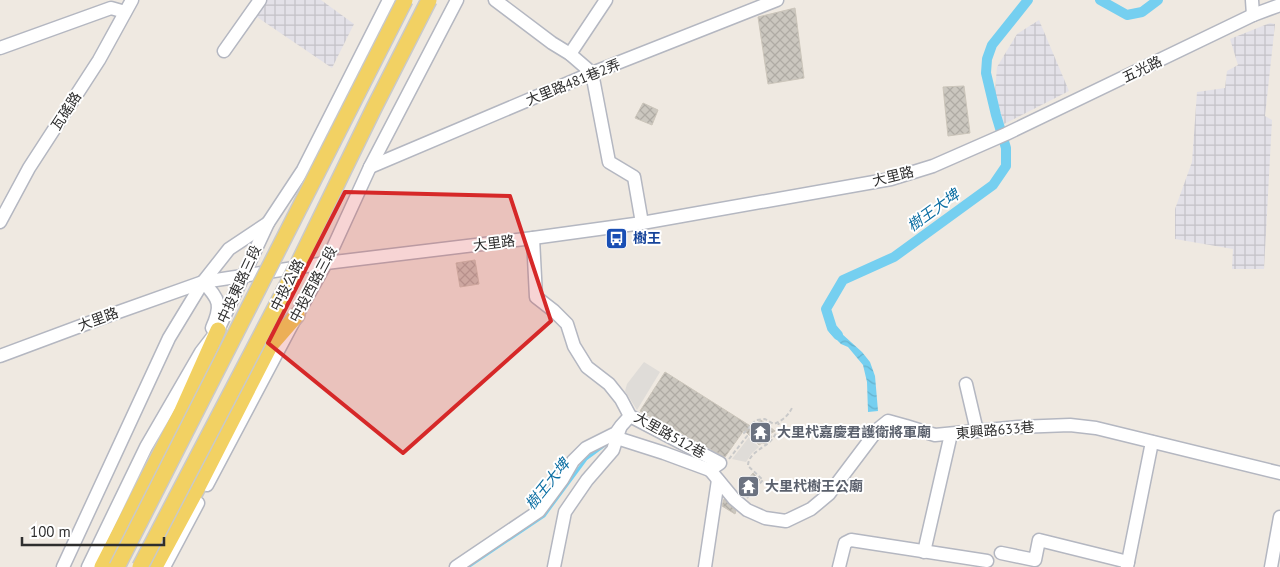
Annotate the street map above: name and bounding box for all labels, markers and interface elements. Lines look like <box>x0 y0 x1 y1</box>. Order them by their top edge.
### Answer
street label: 五光路 <box>1119 52 1165 86</box>
street label: 大里路481巷2弄 <box>523 55 623 109</box>
street label: 瓦磘路 <box>47 88 85 134</box>
street label: 大里路 <box>870 162 916 190</box>
water label: 樹王大埤 <box>903 184 964 235</box>
bus stop icon: 樹王 <box>605 226 629 250</box>
place label: 樹王 <box>633 229 661 247</box>
street label: 大里路 <box>472 232 516 254</box>
street label: 中投東路三段 <box>213 242 265 326</box>
street label: 中投西路三段 <box>285 243 341 325</box>
street label: 中投公路 <box>266 256 308 314</box>
street label: 大里路 <box>75 303 121 335</box>
street label: 大里路512巷 <box>631 408 709 462</box>
street label: 東興路633巷 <box>955 418 1035 442</box>
temple icon: 大里杙嘉慶君護衛將軍廟 <box>749 420 773 444</box>
place label: 大里杙嘉慶君護衛將軍廟 <box>777 423 931 441</box>
water label: 樹王大埤 <box>521 453 575 513</box>
temple icon: 大里杙樹王公廟 <box>737 474 761 498</box>
place label: 大里杙樹王公廟 <box>765 477 863 495</box>
scale bar <box>22 514 165 546</box>
text: 100 m <box>30 522 71 541</box>

